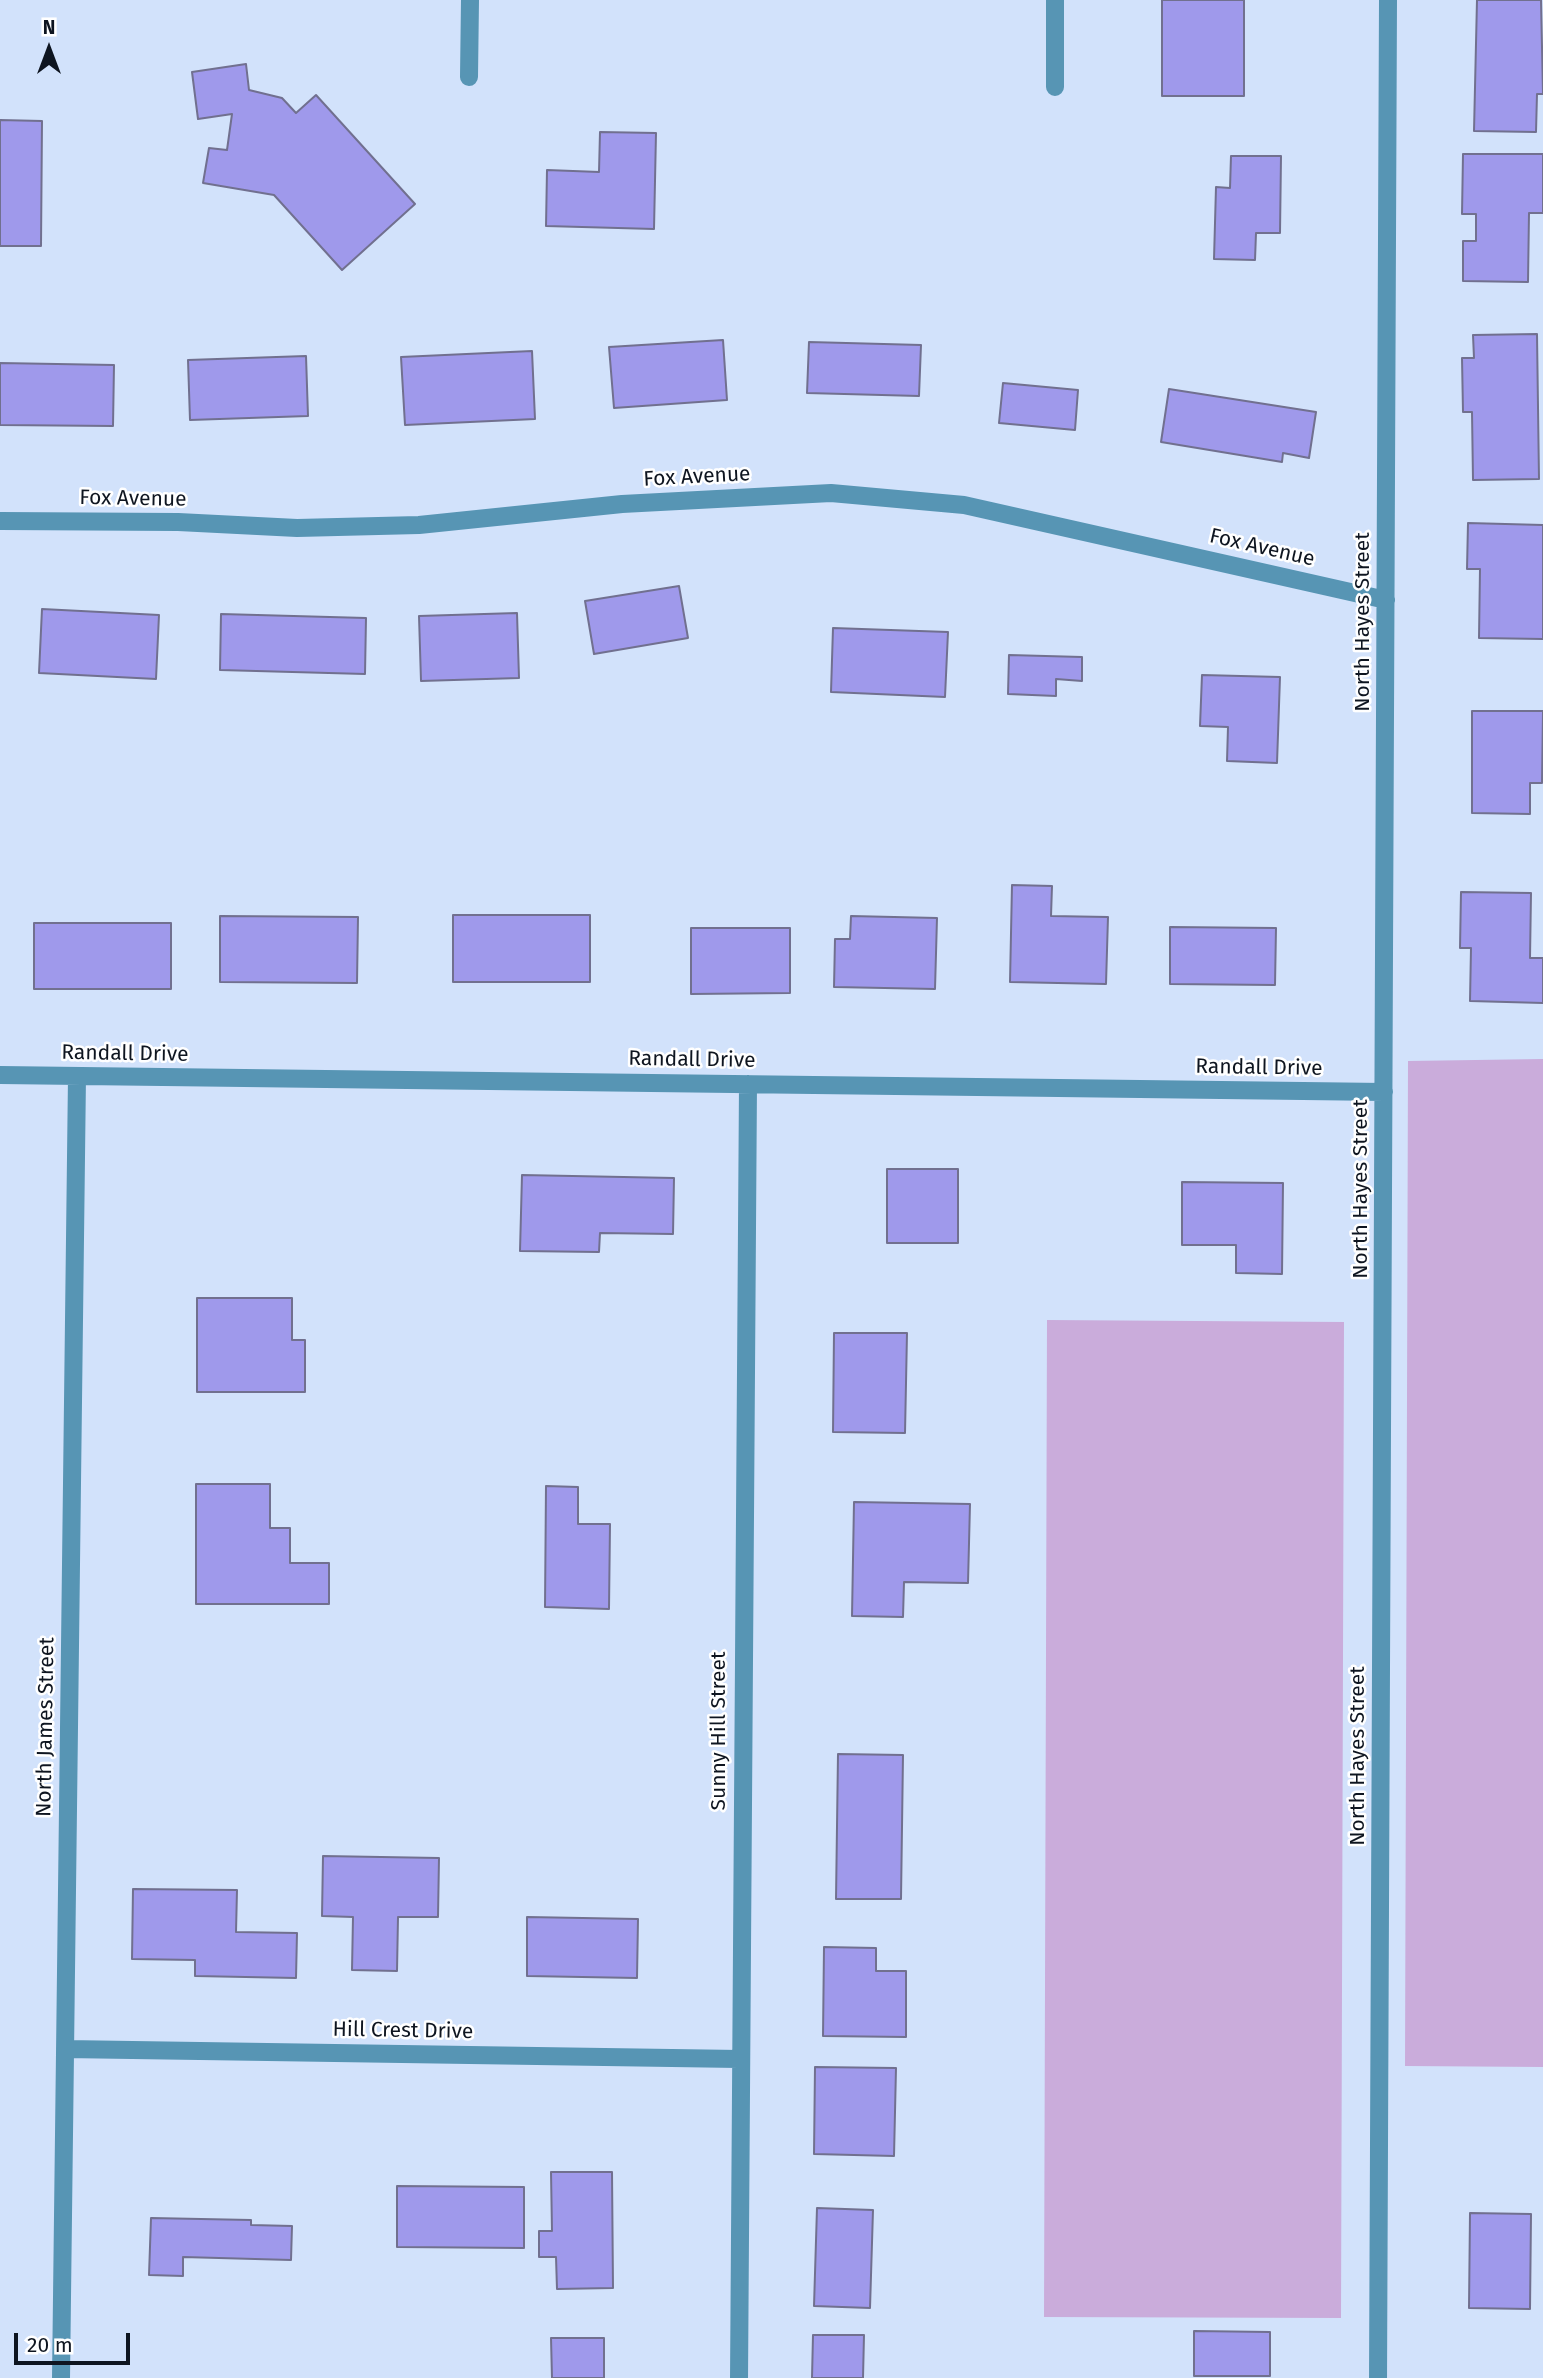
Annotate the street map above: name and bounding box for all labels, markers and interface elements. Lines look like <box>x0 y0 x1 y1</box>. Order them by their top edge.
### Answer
north arrow <box>14 14 84 84</box>
text: N <box>43 16 55 39</box>
street label: Fox Avenue <box>643 462 751 492</box>
street label: Fox Avenue <box>79 485 187 513</box>
street label: Fox Avenue <box>1207 524 1317 572</box>
street label: North Hayes Street <box>1350 532 1376 712</box>
street label: Randall Drive <box>61 1040 189 1068</box>
street label: Randall Drive <box>628 1046 756 1074</box>
street label: Randall Drive <box>1195 1054 1323 1082</box>
street label: North Hayes Street <box>1348 1099 1374 1279</box>
street label: North James Street <box>32 1637 60 1817</box>
street label: Sunny Hill Street <box>706 1651 732 1811</box>
street label: North Hayes Street <box>1345 1666 1371 1846</box>
street label: Hill Crest Drive <box>332 2017 474 2045</box>
scale bar <box>18 2318 133 2362</box>
text: 20 m <box>27 2332 73 2358</box>

